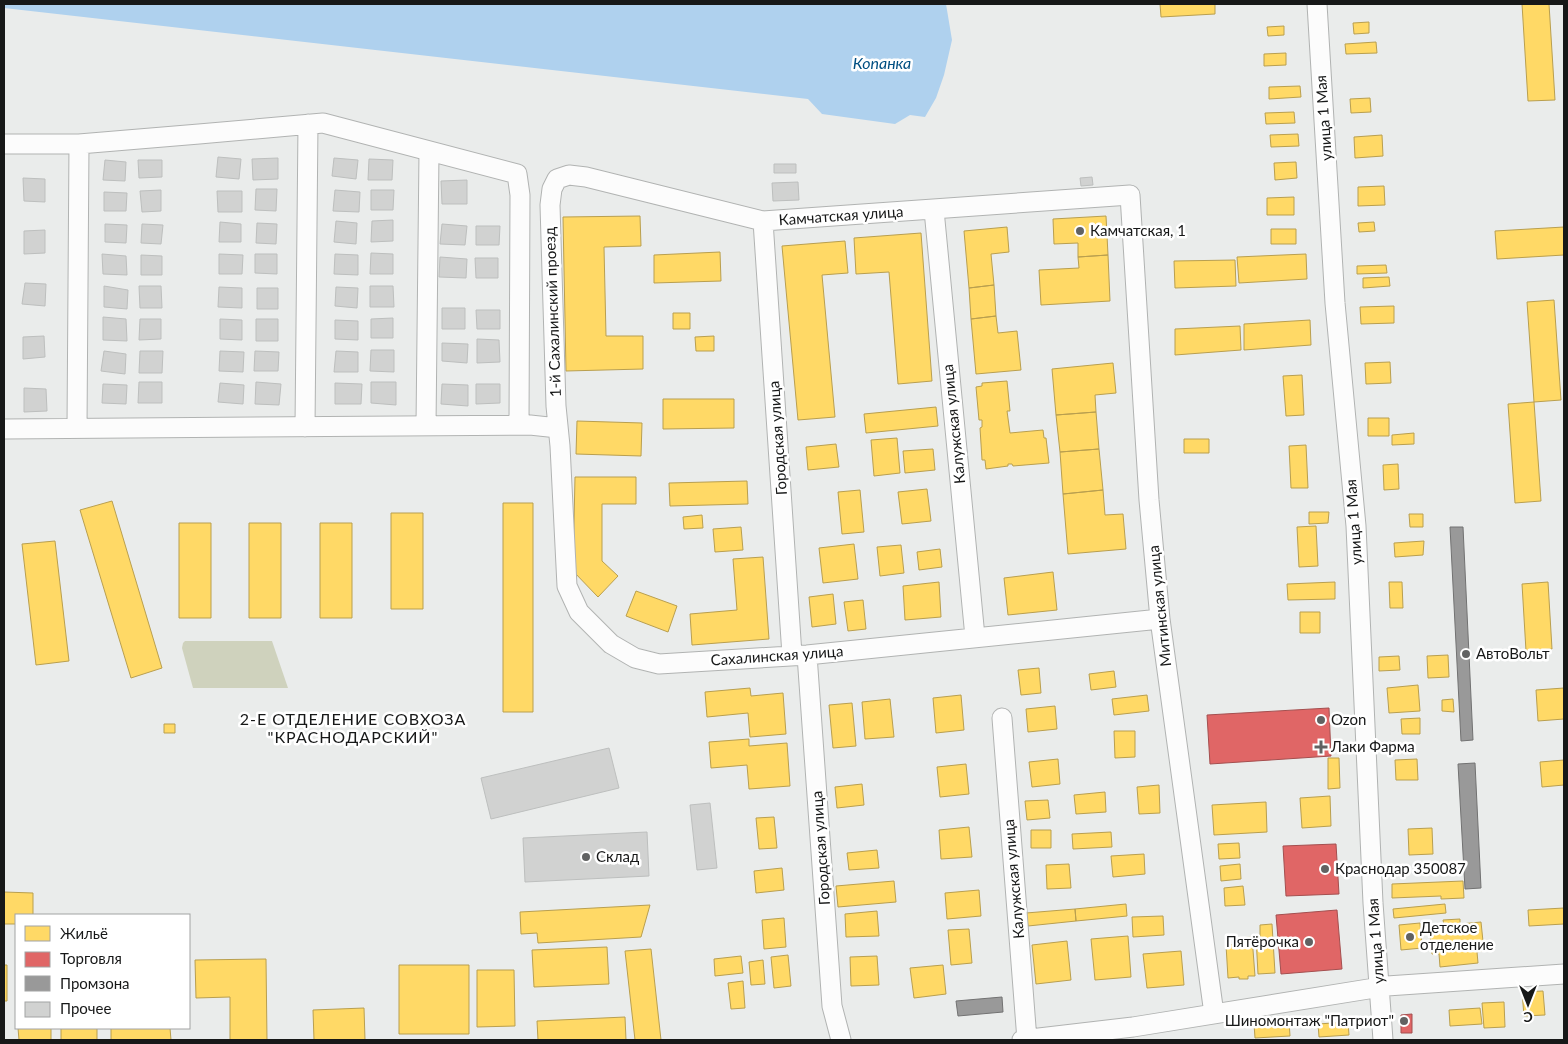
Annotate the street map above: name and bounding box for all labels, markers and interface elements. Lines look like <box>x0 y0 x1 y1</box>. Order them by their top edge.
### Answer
water label: Копанка <box>853 53 911 72</box>
street label: улица 1 Мая <box>1311 75 1335 162</box>
street label: Камчатская улица <box>778 202 904 228</box>
place label: Камчатская, 1 <box>1090 221 1186 239</box>
marker: Камчатская, 1 <box>1074 225 1086 237</box>
street label: 1-й Сахалинский проезд <box>540 227 564 397</box>
street label: Калужская улица <box>938 363 968 485</box>
street label: Городская улица <box>764 380 790 496</box>
street label: улица 1 Мая <box>1341 479 1365 566</box>
street label: Митинская улица <box>1144 545 1174 668</box>
street label: Сахалинская улица <box>710 641 844 669</box>
place label: АвтоВольт <box>1476 644 1550 662</box>
marker: АвтоВольт <box>1460 648 1472 660</box>
district label: 2-Е ОТДЕЛЕНИЕ СОВХОЗА "КРАСНОДАРСКИЙ" <box>240 709 466 746</box>
place label: Ozon <box>1331 710 1366 728</box>
marker: Ozon <box>1315 714 1327 726</box>
place label: Лаки Фарма <box>1330 737 1415 755</box>
marker: Лаки Фарма <box>1315 741 1327 753</box>
street label: Городская улица <box>807 790 833 906</box>
street label: Калужская улица <box>999 819 1027 940</box>
place label: Склад <box>596 847 639 865</box>
marker: Склад <box>580 851 592 863</box>
place label: Краснодар 350087 <box>1335 859 1466 877</box>
marker: Краснодар 350087 <box>1319 863 1331 875</box>
street label: улица 1 Мая <box>1363 898 1387 985</box>
legend <box>15 914 190 1029</box>
place label: Детское отделение <box>1420 918 1494 953</box>
text: Жильё <box>60 924 108 942</box>
marker: Детское отделение <box>1404 931 1416 943</box>
place label: Пятёрочка <box>1226 932 1299 950</box>
marker: Пятёрочка <box>1303 936 1315 948</box>
text: Торговля <box>60 949 122 967</box>
text: Промзона <box>60 974 130 992</box>
north arrow <box>1503 979 1553 1029</box>
text: Прочее <box>60 999 111 1017</box>
text: С <box>1523 1009 1533 1026</box>
place label: Шиномонтаж "Патриот" <box>1225 1011 1394 1029</box>
marker: Шиномонтаж "Патриот" <box>1398 1015 1410 1027</box>

